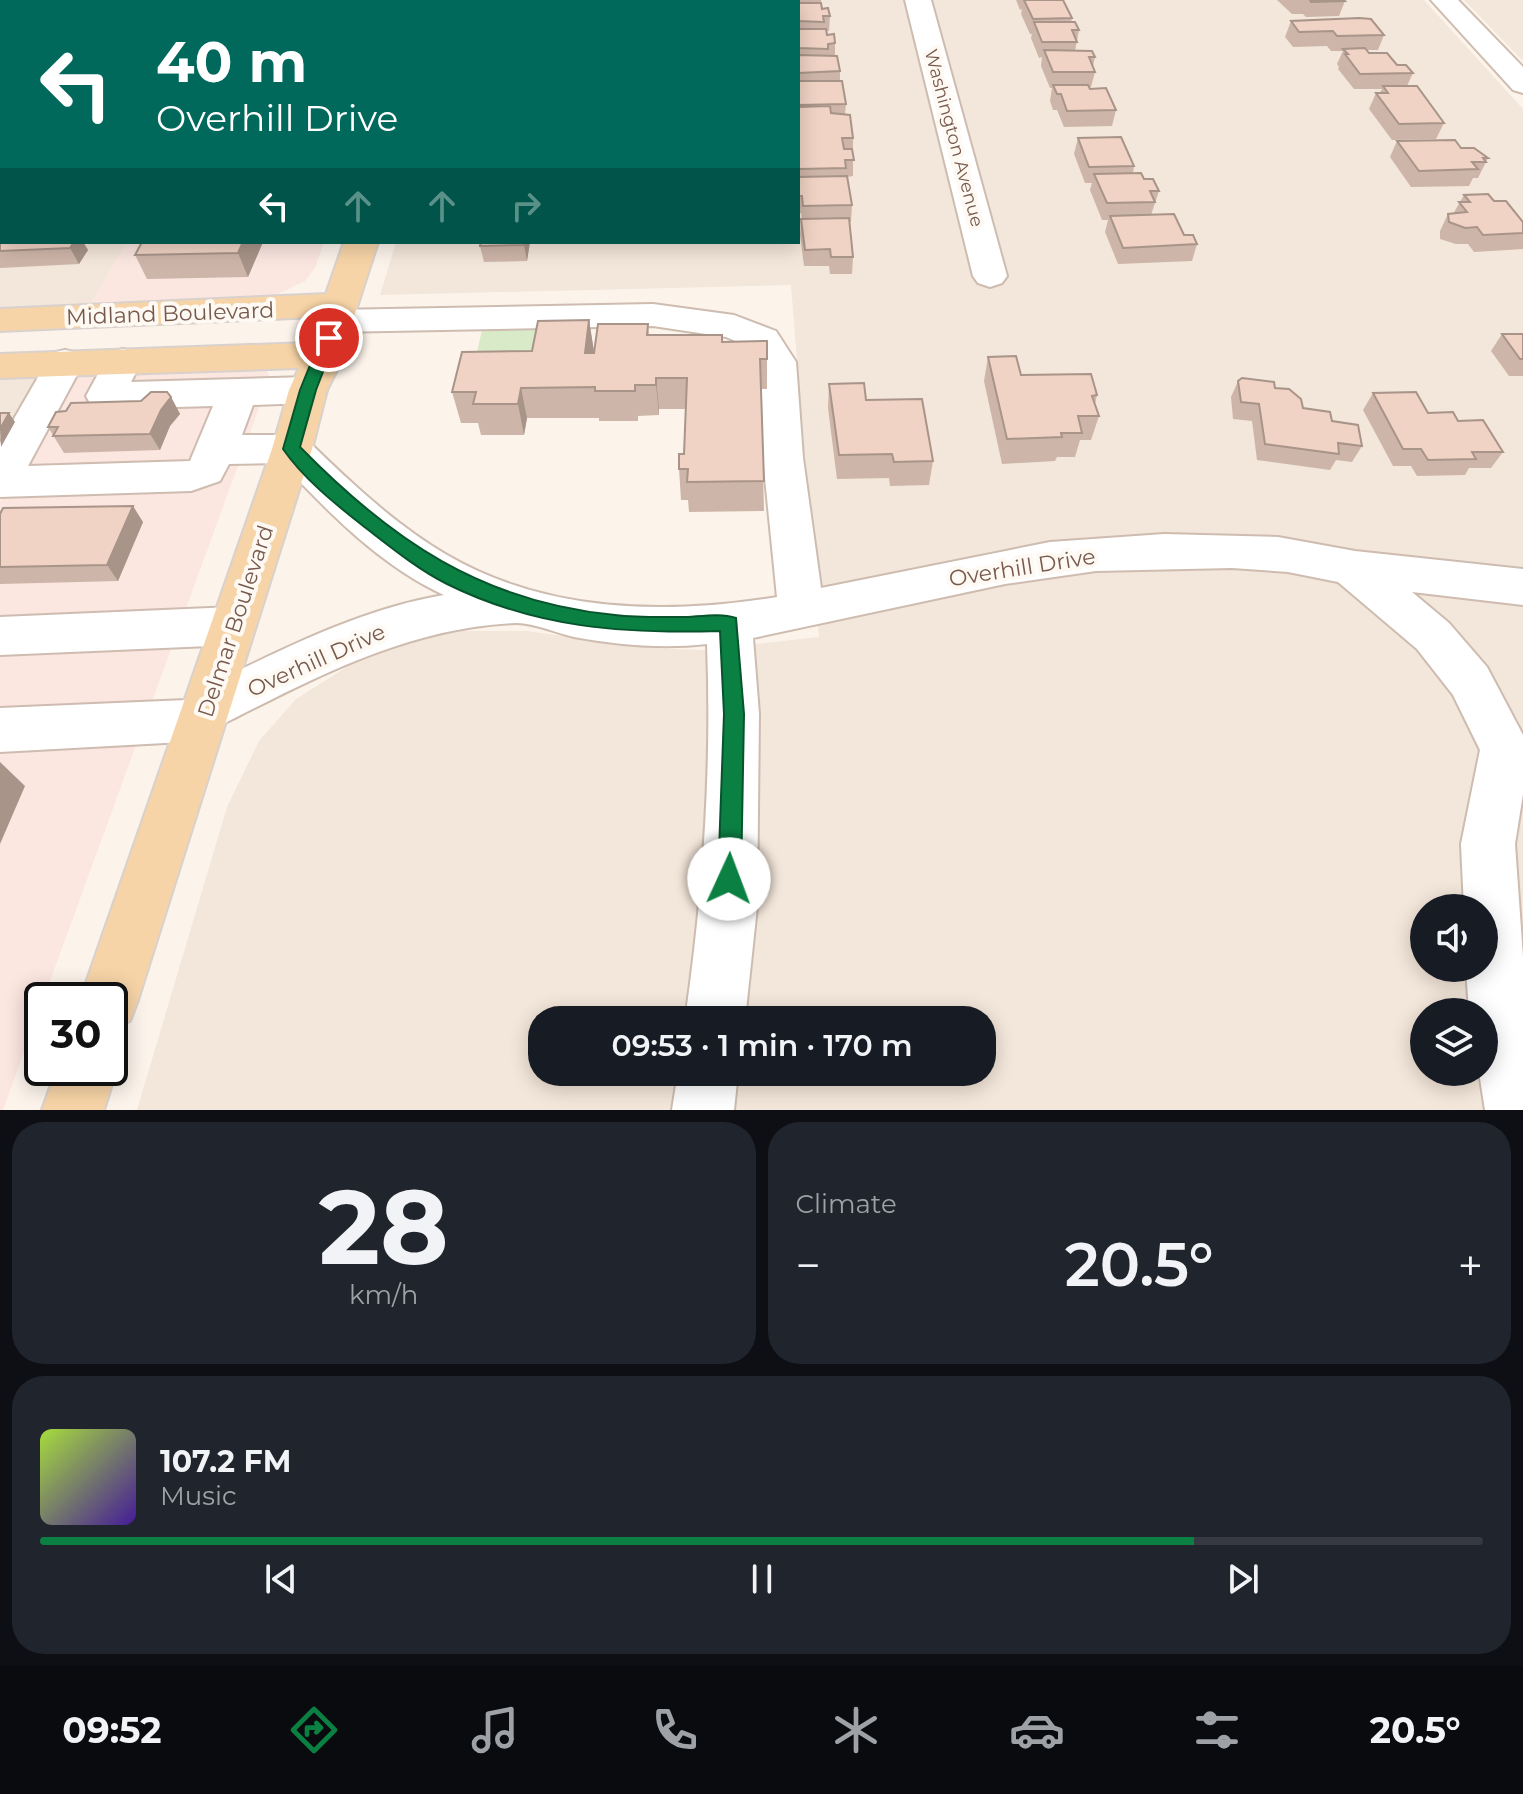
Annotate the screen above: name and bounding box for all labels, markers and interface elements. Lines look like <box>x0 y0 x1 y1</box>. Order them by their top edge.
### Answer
text: 40 m <box>156 28 307 96</box>
icon: left <box>24 32 128 136</box>
street label: Washington Avenue <box>920 47 988 229</box>
text: Overhill Drive <box>156 96 398 140</box>
icon: left <box>252 184 296 228</box>
icon: ahead <box>336 184 380 228</box>
icon: ahead <box>420 184 464 228</box>
icon: right <box>504 184 548 228</box>
street label: Midland Boulevard <box>65 296 275 331</box>
pin <box>295 304 363 372</box>
icon: arrive <box>307 316 351 360</box>
street label: Delmar Boulevard <box>192 522 279 721</box>
street label: Overhill Drive <box>947 543 1097 592</box>
street label: Overhill Drive <box>243 618 389 703</box>
position arrow <box>687 837 771 921</box>
map controls <box>1410 894 1498 1086</box>
button: sound <box>1410 894 1498 982</box>
speed limit sign: 30 <box>24 982 128 1086</box>
button: layers <box>1410 998 1498 1086</box>
text: 09:53 · 1 min · 170 m <box>612 1027 912 1064</box>
text: 28 <box>319 1163 449 1290</box>
text: Climate <box>796 1188 897 1220</box>
text: 20.5° <box>1065 1228 1214 1301</box>
text: − <box>796 1238 821 1292</box>
text: + <box>1458 1238 1483 1292</box>
text: km/h <box>349 1279 418 1311</box>
text: 107.2 FM <box>160 1443 291 1480</box>
text: Music <box>160 1480 237 1512</box>
icon: previous <box>259 1557 303 1601</box>
icon: pause <box>740 1557 784 1601</box>
icon: next <box>1221 1557 1265 1601</box>
icon: directions <box>286 1702 342 1758</box>
icon: music <box>467 1702 523 1758</box>
icon: phone <box>647 1702 703 1758</box>
icon: climate <box>828 1702 884 1758</box>
icon: car <box>1009 1702 1065 1758</box>
icon: filters <box>1189 1702 1245 1758</box>
text: 09:52 <box>62 1708 162 1752</box>
text: 20.5° <box>1370 1708 1461 1752</box>

